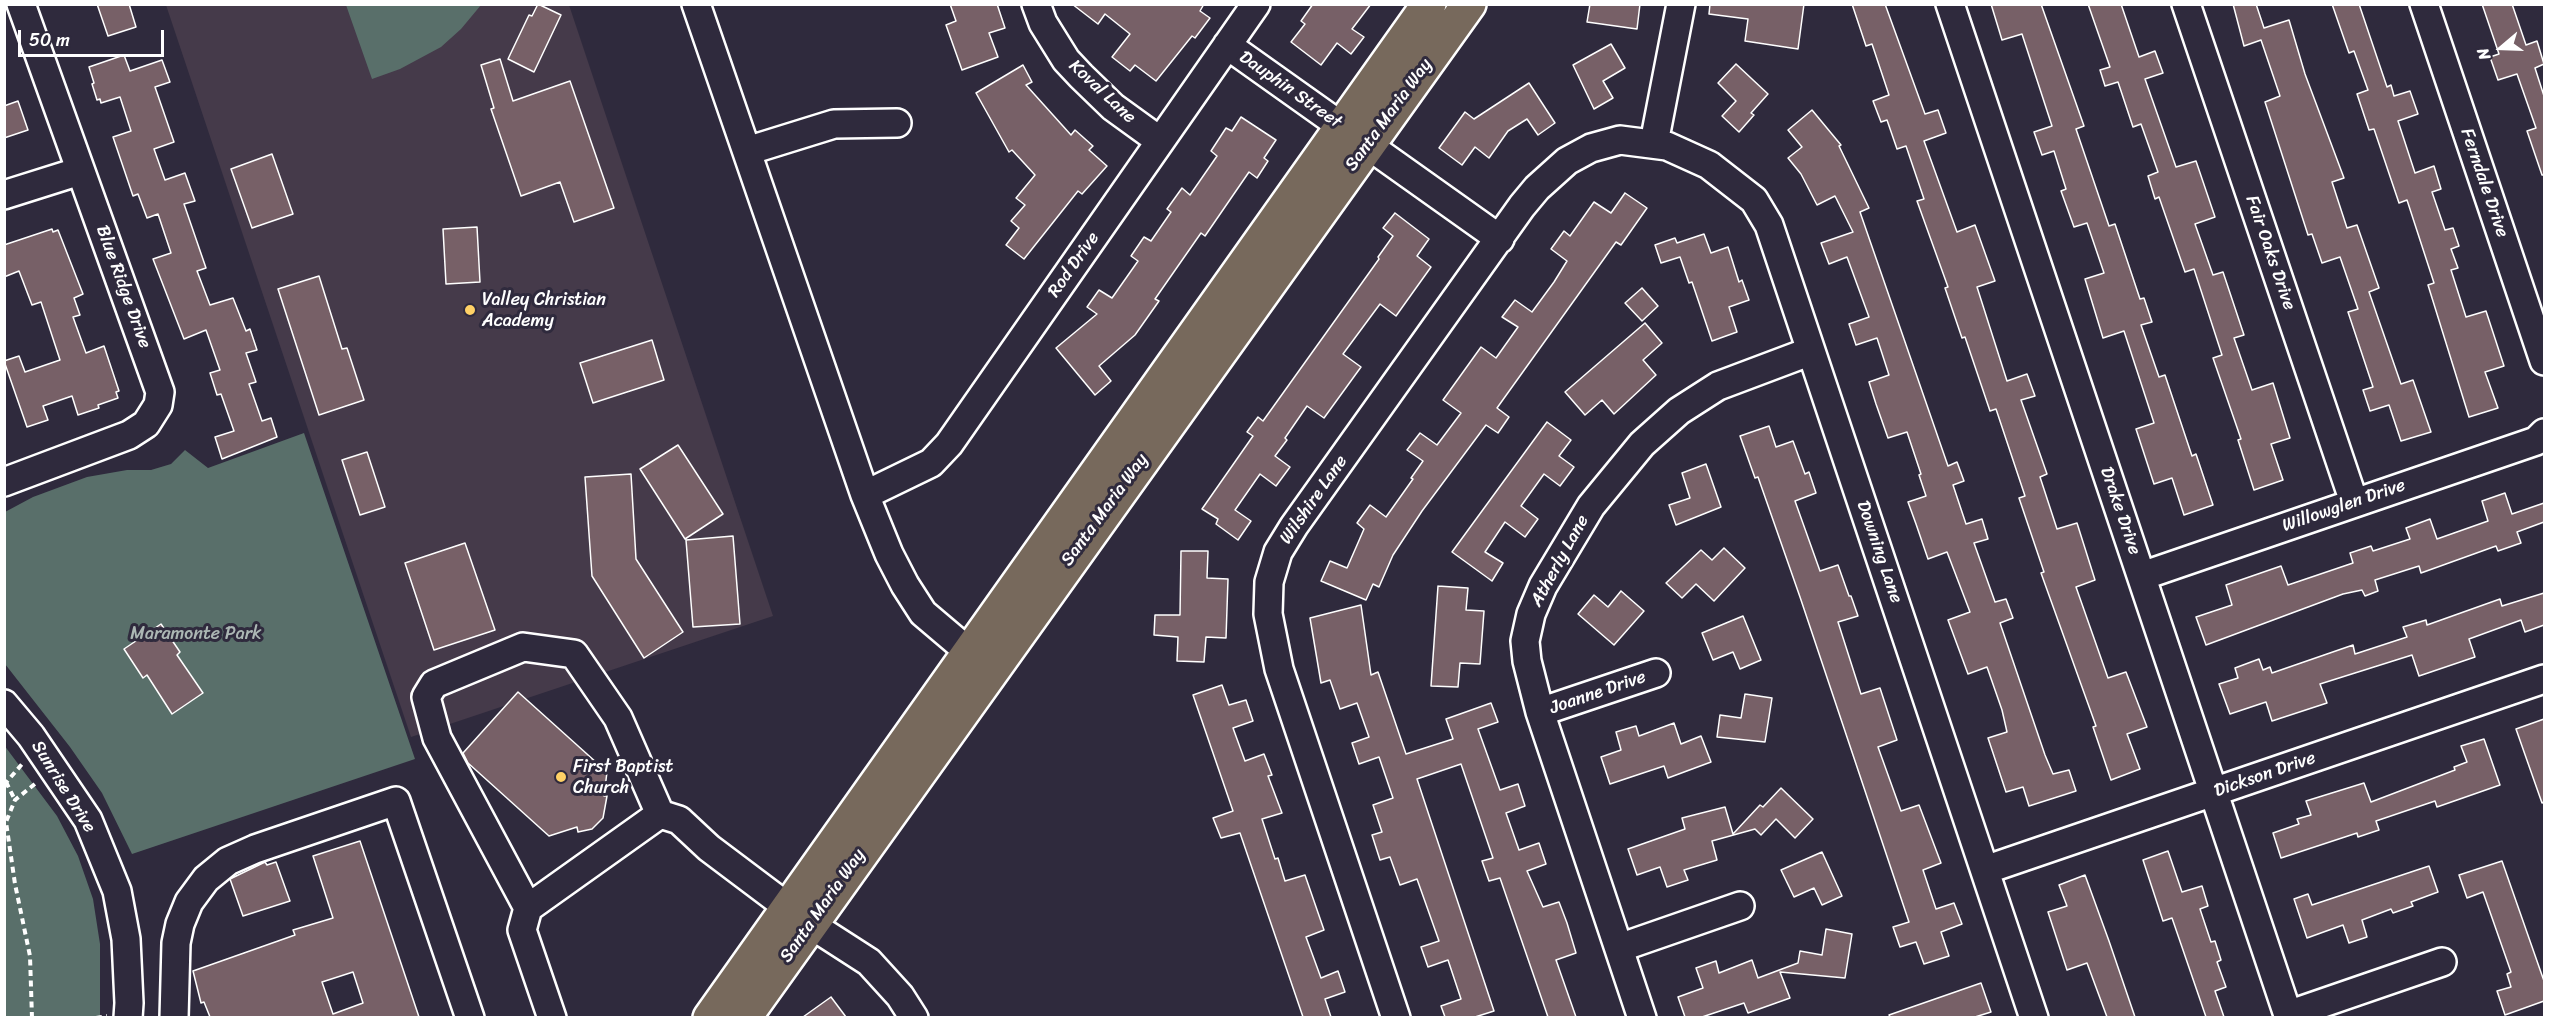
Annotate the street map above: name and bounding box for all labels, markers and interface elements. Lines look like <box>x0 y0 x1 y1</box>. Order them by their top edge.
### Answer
scale bar <box>21 18 166 56</box>
north arrow <box>2471 18 2531 78</box>
text: 50 m <box>29 24 70 56</box>
text: N <box>2468 44 2499 64</box>
street label: Dauphin Street <box>1235 47 1345 133</box>
street label: Santa Maria Way <box>1341 55 1437 175</box>
street label: Koval Lane <box>1064 56 1140 128</box>
street label: Ferndale Drive <box>2455 126 2513 240</box>
street label: Fair Oaks Drive <box>2240 193 2300 313</box>
street label: Blue Ridge Drive <box>91 223 155 351</box>
street label: Rod Drive <box>1044 228 1104 302</box>
place label: Valley Christian Academy <box>482 289 606 332</box>
marker: Valley Christian Academy <box>463 303 477 317</box>
street label: Santa Maria Way <box>1057 450 1153 570</box>
street label: Wilshire Lane <box>1275 451 1353 549</box>
street label: Drake Drive <box>2095 464 2145 558</box>
street label: Willowglen Drive <box>2280 475 2408 537</box>
street label: Downing Lane <box>1851 498 1907 606</box>
street label: Atherly Lane <box>1526 512 1594 610</box>
park label: Maramonte Park <box>130 623 262 645</box>
street label: Joanne Drive <box>1547 666 1649 720</box>
street label: Sunrise Drive <box>26 737 100 837</box>
street label: Dickson Drive <box>2211 748 2319 802</box>
place label: First Baptist Church <box>573 756 673 798</box>
marker: First Baptist Church <box>554 770 568 784</box>
street label: Santa Maria Way <box>776 845 870 967</box>

